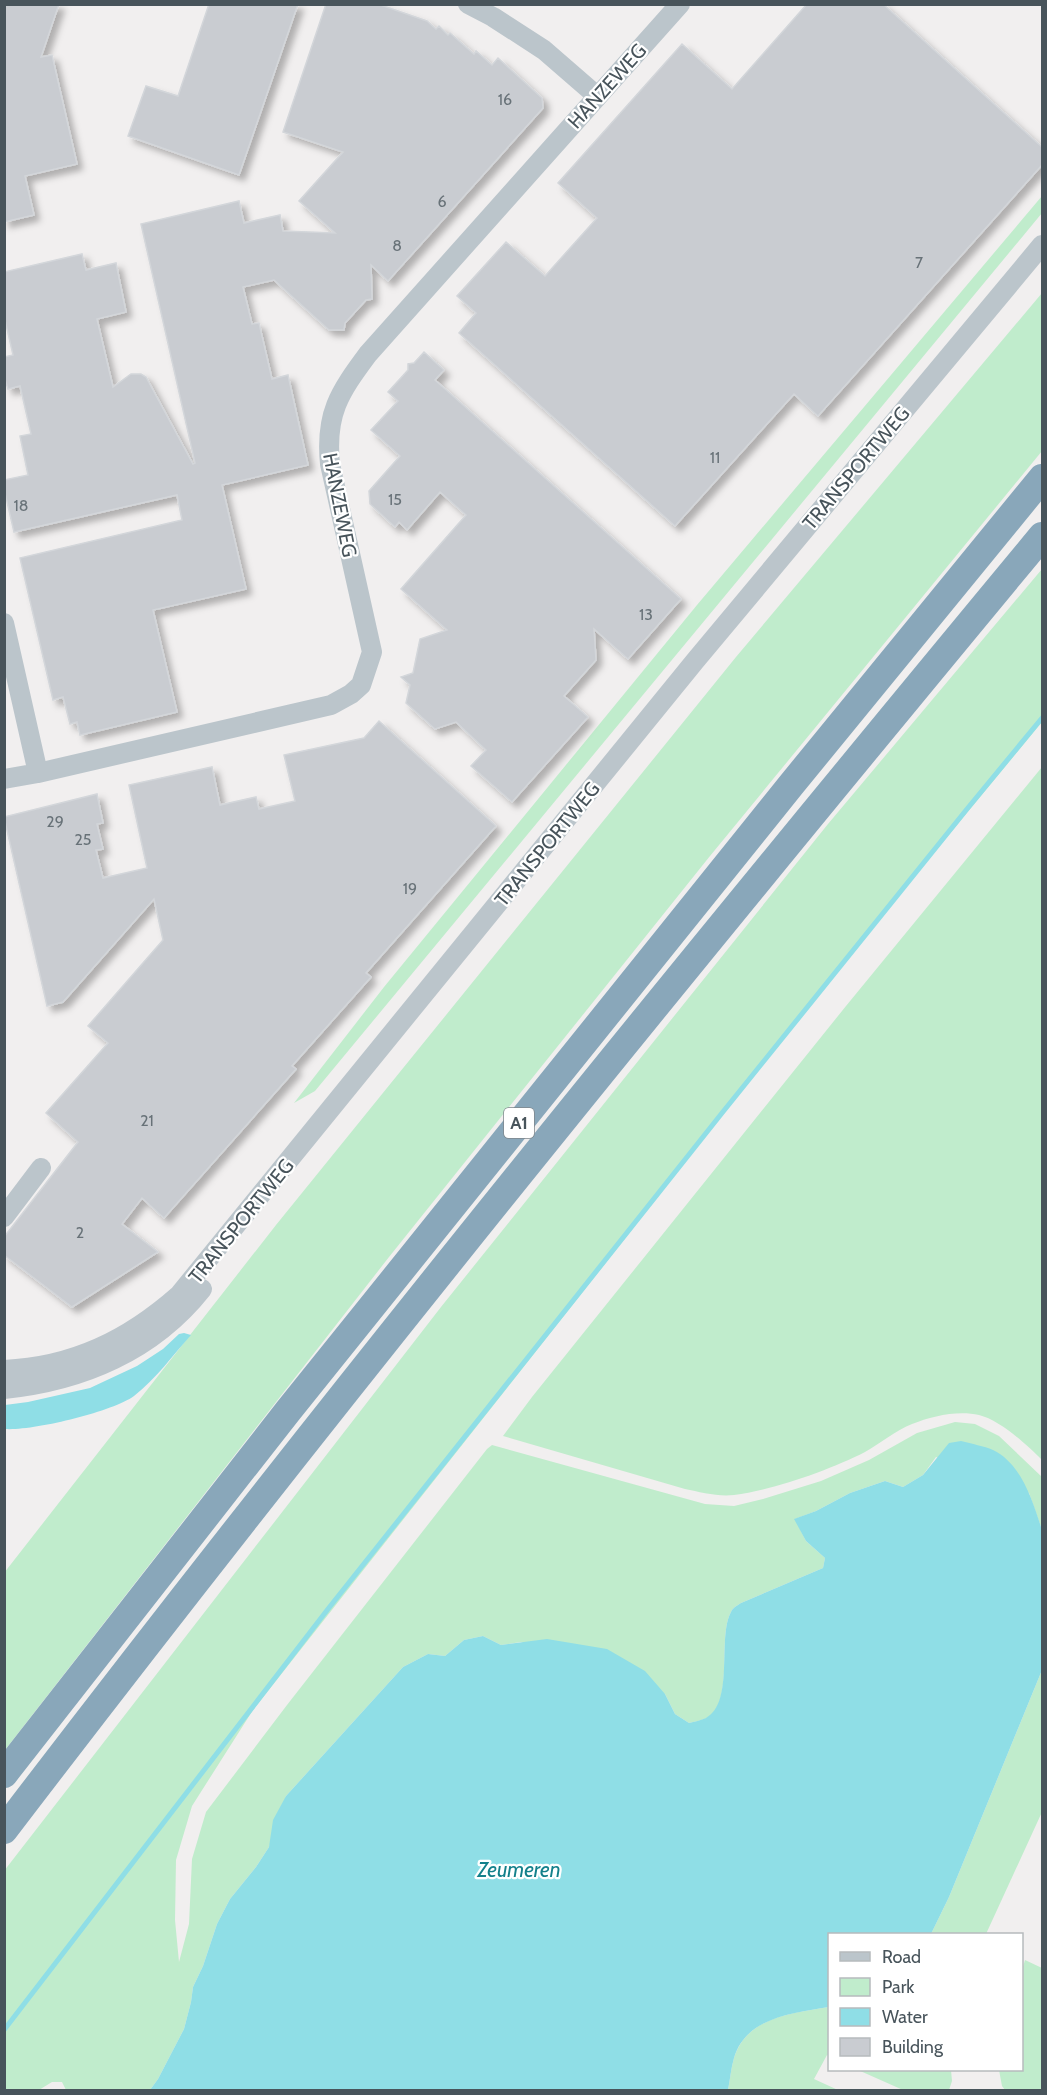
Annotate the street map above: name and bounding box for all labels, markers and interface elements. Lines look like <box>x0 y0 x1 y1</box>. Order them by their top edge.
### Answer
street label: HANZEWEG <box>563 39 651 133</box>
house number: 16 <box>498 90 512 109</box>
house number: 6 <box>437 192 447 211</box>
house number: 8 <box>392 236 402 255</box>
house number: 7 <box>915 253 923 272</box>
street label: TRANSPORTWEG <box>798 402 914 534</box>
house number: 11 <box>710 448 720 467</box>
street label: HANZEWEG <box>318 451 362 559</box>
house number: 15 <box>388 490 402 509</box>
house number: 18 <box>14 496 28 515</box>
house number: 13 <box>639 605 653 624</box>
street label: TRANSPORTWEG <box>489 777 605 911</box>
house number: 29 <box>46 812 64 831</box>
house number: 25 <box>74 830 92 849</box>
house number: 19 <box>403 879 417 898</box>
road number: A1 <box>504 1108 534 1138</box>
house number: 21 <box>140 1111 154 1130</box>
street label: TRANSPORTWEG <box>183 1154 299 1288</box>
house number: 2 <box>76 1223 84 1242</box>
water label: Zeumeren <box>477 1857 561 1882</box>
legend <box>828 1933 1023 2071</box>
text: Road <box>882 1946 921 1968</box>
text: Park <box>882 1976 915 1998</box>
text: Water <box>882 2006 928 2028</box>
text: Building <box>882 2036 944 2058</box>

